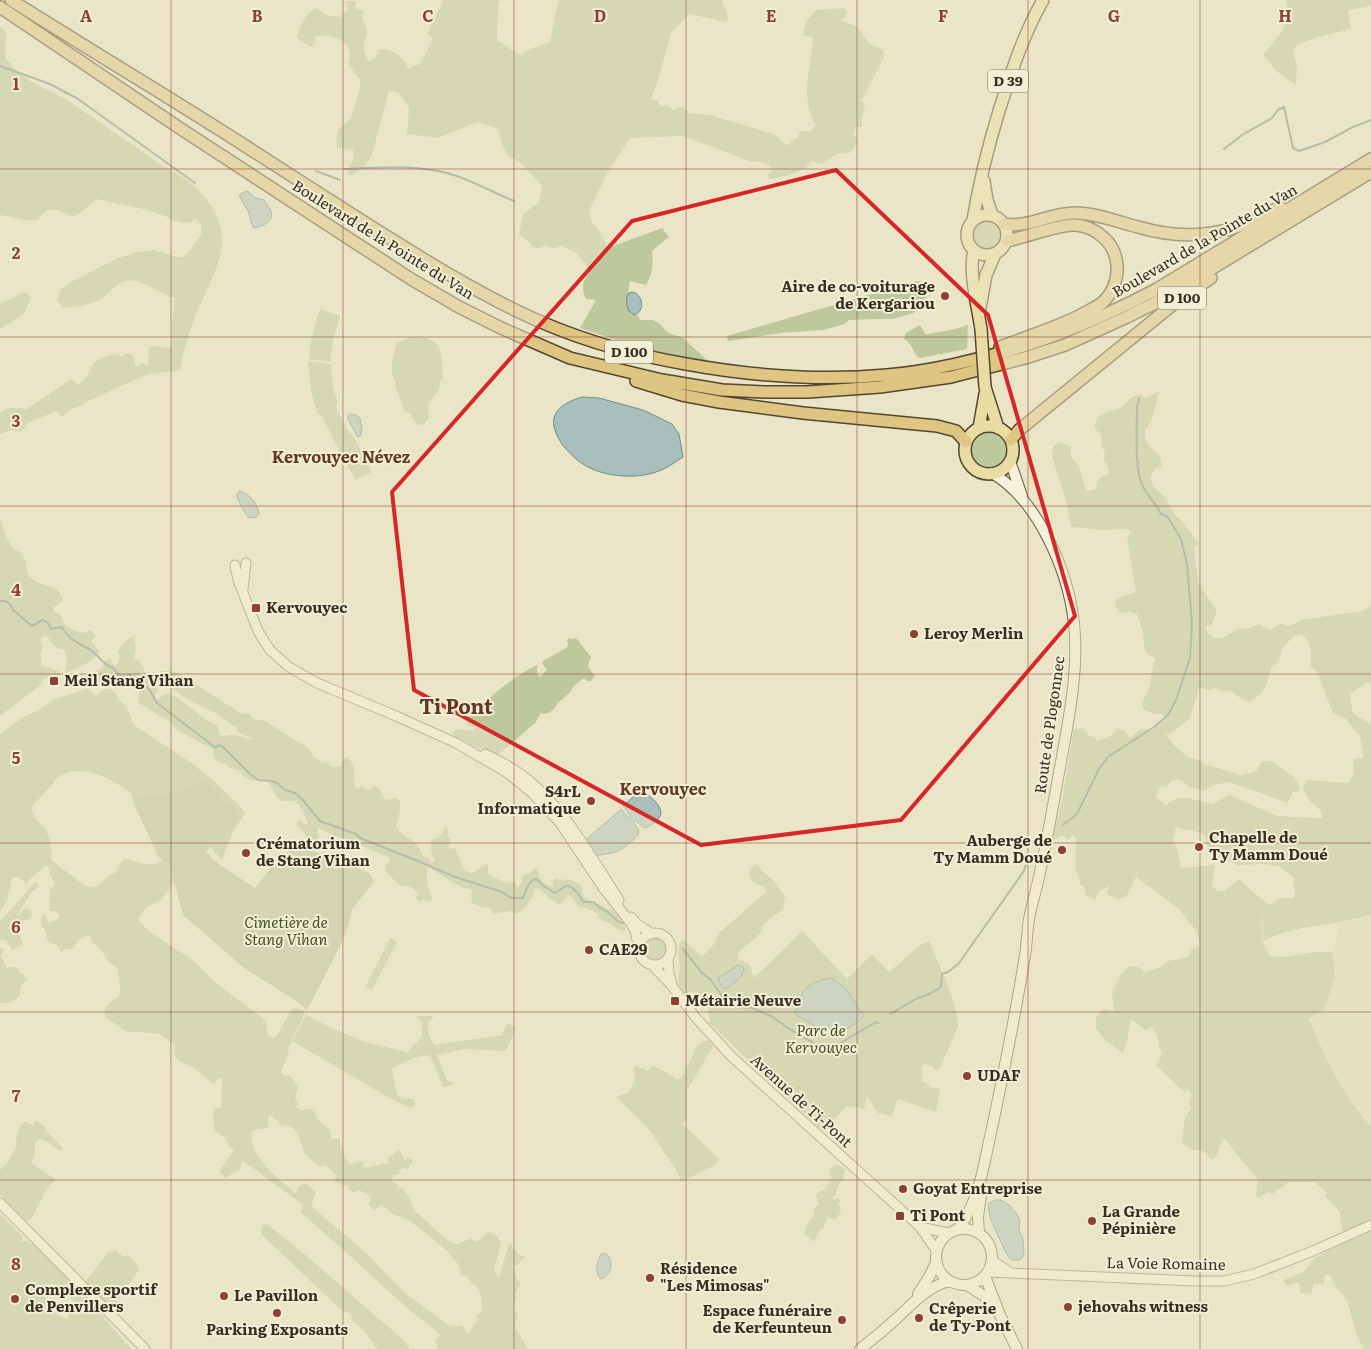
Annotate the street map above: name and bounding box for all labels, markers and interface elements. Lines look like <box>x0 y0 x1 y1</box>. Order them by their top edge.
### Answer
text: A <box>80 3 92 27</box>
text: B <box>251 3 263 27</box>
text: C <box>422 3 434 27</box>
text: D <box>594 3 606 27</box>
text: E <box>766 3 777 27</box>
text: F <box>938 3 948 27</box>
text: G <box>1108 3 1120 27</box>
text: H <box>1278 3 1292 27</box>
road number: D 39 <box>988 70 1028 92</box>
text: 1 <box>13 71 20 95</box>
street label: Boulevard de la Pointe du Van <box>288 173 479 304</box>
street label: Boulevard de la Pointe du Van <box>1107 177 1301 302</box>
text: 2 <box>12 240 21 264</box>
place label: Aire de co-voiturage de Kergariou <box>781 274 935 314</box>
road number: D 100 <box>1158 286 1206 310</box>
marker: Aire de co-voiturage de Kergariou <box>939 290 951 302</box>
road number: D 100 <box>605 341 653 364</box>
text: 3 <box>12 408 21 432</box>
district label: Kervouyec Névez <box>272 444 411 468</box>
text: 4 <box>11 577 21 601</box>
place label: Kervouyec <box>266 595 347 618</box>
marker: Kervouyec <box>250 602 262 614</box>
place label: Leroy Merlin <box>924 621 1024 644</box>
marker: Leroy Merlin <box>908 628 920 640</box>
street label: Route de Plogonnec <box>1027 654 1070 795</box>
place label: Meil Stang Vihan <box>64 668 194 691</box>
marker: Meil Stang Vihan <box>48 675 60 687</box>
district label: Ti Pont <box>419 690 493 720</box>
text: 5 <box>12 745 21 769</box>
district label: Kervouyec <box>620 776 707 800</box>
place label: S4rL Informatique <box>477 779 582 819</box>
marker: S4rL Informatique <box>585 795 597 807</box>
place label: Chapelle de Ty Mamm Doué <box>1209 825 1328 865</box>
place label: Auberge de Ty Mamm Doué <box>933 828 1053 868</box>
place label: Crématorium de Stang Vihan <box>256 831 370 871</box>
marker: Chapelle de Ty Mamm Doué <box>1193 841 1205 853</box>
marker: Auberge de Ty Mamm Doué <box>1056 844 1068 856</box>
marker: Crématorium de Stang Vihan <box>240 847 252 859</box>
park label: Cimetière de Stang Vihan <box>244 910 328 950</box>
text: 6 <box>11 914 21 938</box>
place label: CAE29 <box>599 937 648 960</box>
marker: CAE29 <box>583 944 595 956</box>
place label: Métairie Neuve <box>685 988 802 1011</box>
marker: Métairie Neuve <box>669 995 681 1007</box>
park label: Parc de Kervouyec <box>785 1018 857 1058</box>
street label: Avenue de Ti-Pont <box>746 1048 858 1152</box>
place label: UDAF <box>977 1063 1021 1086</box>
marker: UDAF <box>961 1070 973 1082</box>
text: 7 <box>12 1083 21 1107</box>
place label: Goyat Entreprise <box>913 1176 1043 1199</box>
marker: Goyat Entreprise <box>897 1183 909 1195</box>
place label: La Grande Pépinière <box>1102 1199 1181 1239</box>
place label: Ti Pont <box>910 1203 965 1226</box>
marker: Ti Pont <box>894 1210 906 1222</box>
marker: La Grande Pépinière <box>1086 1215 1098 1227</box>
street label: La Voie Romaine <box>1106 1250 1226 1275</box>
text: 8 <box>11 1251 21 1275</box>
place label: Résidence "Les Mimosas" <box>660 1256 769 1296</box>
marker: Résidence "Les Mimosas" <box>644 1272 656 1284</box>
place label: Complexe sportif de Penvillers <box>25 1277 158 1317</box>
place label: Le Pavillon <box>234 1283 319 1306</box>
marker: Le Pavillon <box>218 1290 230 1302</box>
marker: Complexe sportif de Penvillers <box>9 1293 21 1305</box>
place label: jehovahs witness <box>1078 1294 1209 1317</box>
place label: Crêperie de Ty-Pont <box>929 1296 1011 1336</box>
place label: Espace funéraire de Kerfeunteun <box>703 1298 833 1338</box>
marker: jehovahs witness <box>1062 1301 1074 1313</box>
marker: Parking Exposants <box>271 1307 283 1319</box>
marker: Crêperie de Ty-Pont <box>913 1312 925 1324</box>
marker: Espace funéraire de Kerfeunteun <box>836 1314 848 1326</box>
place label: Parking Exposants <box>206 1317 349 1340</box>

